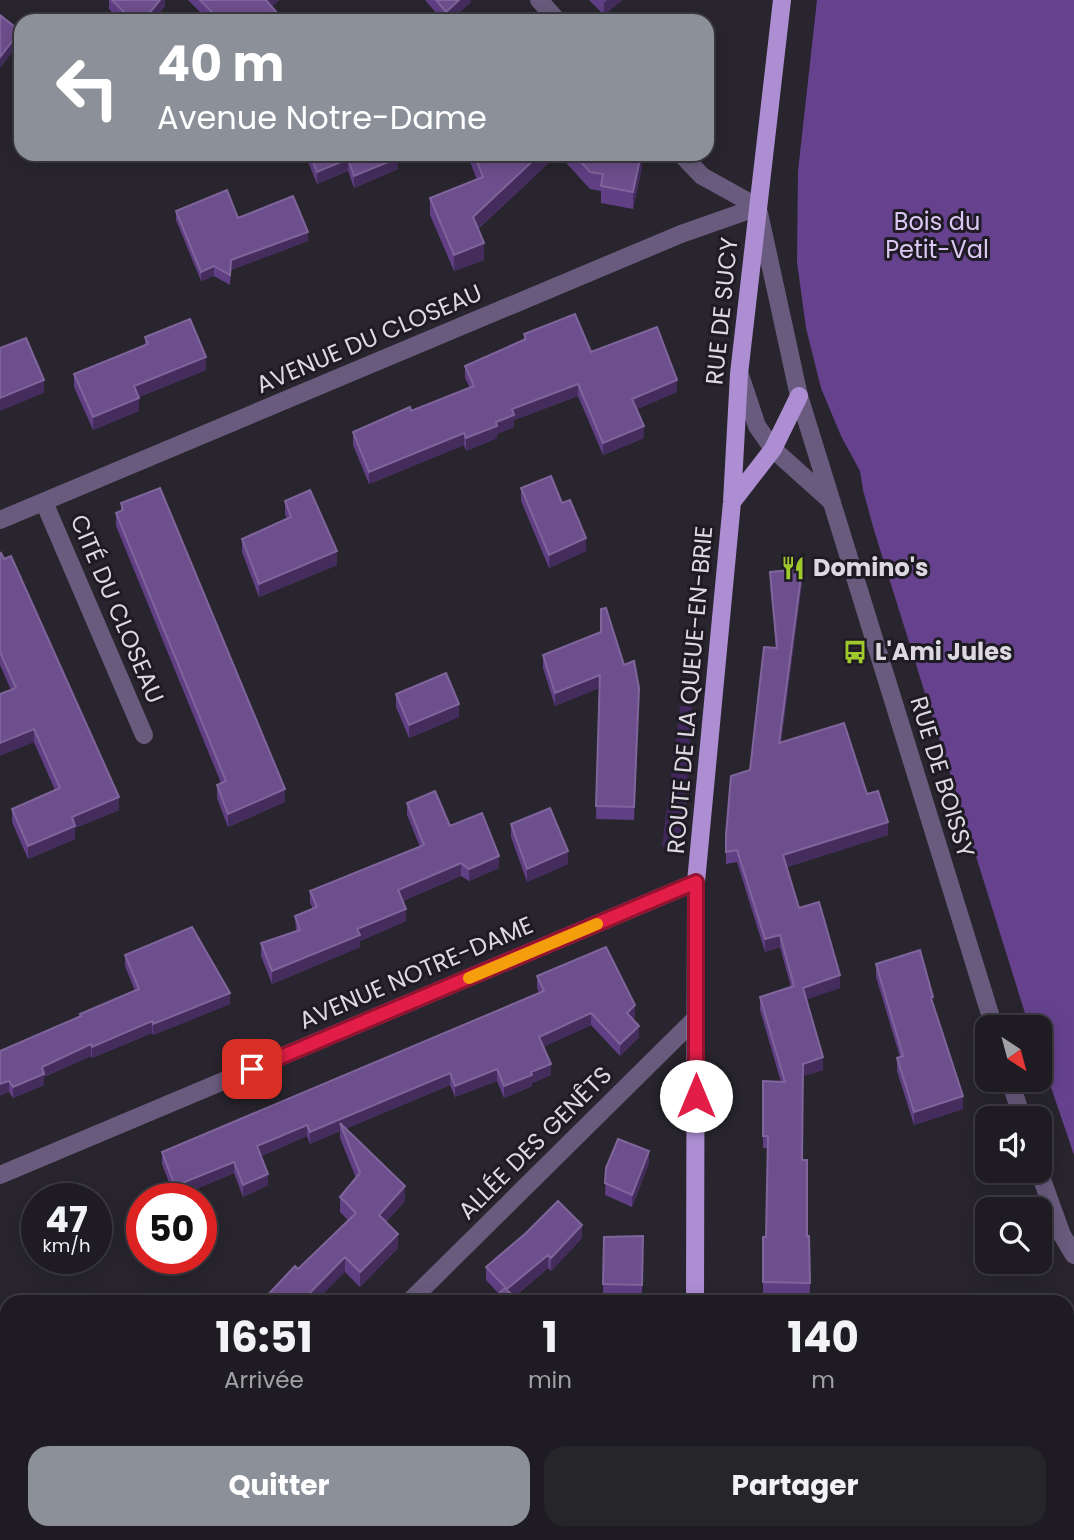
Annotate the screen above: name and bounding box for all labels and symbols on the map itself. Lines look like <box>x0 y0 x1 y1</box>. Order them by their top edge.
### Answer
park label: Bois du Petit-Val <box>885 205 989 266</box>
street label: RUE DE SUCY <box>697 236 746 386</box>
street label: AVENUE DU CLOSEAU <box>251 276 487 401</box>
street label: CITÉ DU CLOSEAU <box>63 509 172 708</box>
street label: ROUTE DE LA QUEUE-EN-BRIE <box>659 525 720 855</box>
place label: Domino's <box>813 551 928 584</box>
restaurant icon: Domino's <box>779 554 807 582</box>
place label: L'Ami Jules <box>875 635 1012 668</box>
bus stop icon: L'Ami Jules <box>841 638 869 666</box>
street label: RUE DE BOISSY <box>902 692 983 861</box>
street label: AVENUE NOTRE-DAME <box>294 908 538 1037</box>
north arrow <box>975 1015 1052 1092</box>
pin <box>222 1039 282 1099</box>
street label: ALLÉE DES GENÊTS <box>451 1059 619 1227</box>
position arrow <box>659 1059 733 1133</box>
speed limit sign: 50 <box>126 1183 217 1274</box>

